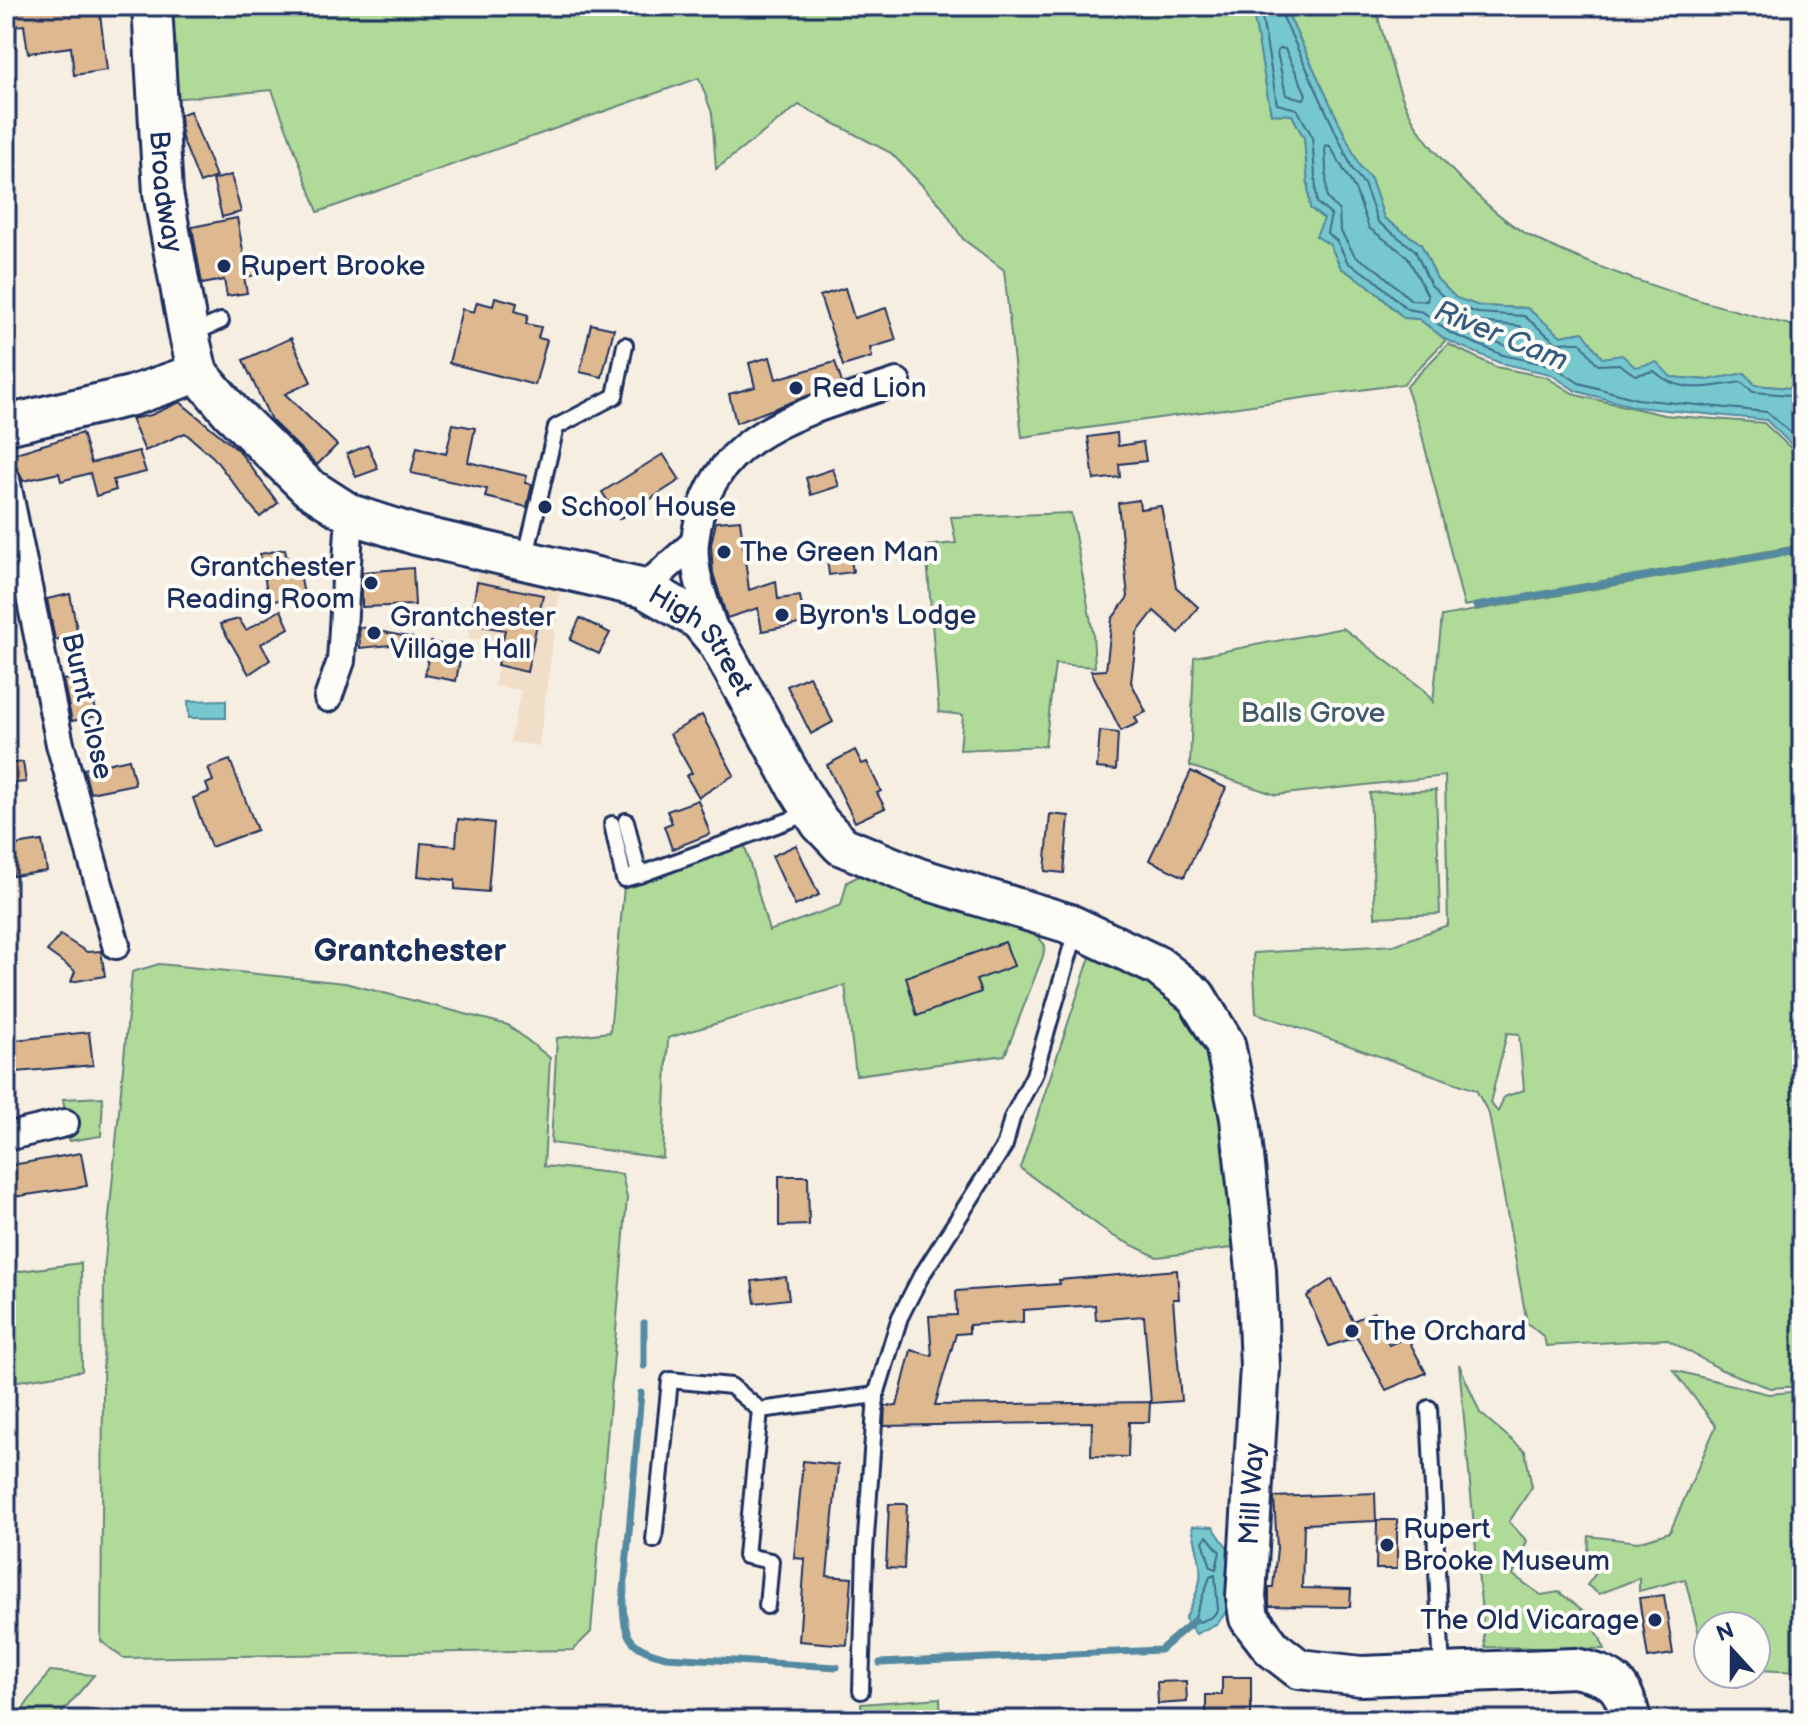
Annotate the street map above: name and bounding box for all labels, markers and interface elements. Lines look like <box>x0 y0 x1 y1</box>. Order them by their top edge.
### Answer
street label: Broadway <box>143 130 190 255</box>
place label: Rupert Brooke <box>240 250 425 283</box>
marker: Rupert Brooke <box>215 257 233 275</box>
water label: River Cam <box>1429 293 1573 379</box>
place label: Red Lion <box>812 372 926 405</box>
marker: Red Lion <box>787 379 805 397</box>
place label: School House <box>561 491 736 524</box>
marker: School House <box>536 498 554 516</box>
place label: The Green Man <box>740 536 939 569</box>
marker: The Green Man <box>715 543 733 561</box>
place label: Grantchester Reading Room <box>166 551 356 616</box>
marker: Grantchester Reading Room <box>362 574 380 592</box>
street label: High Street <box>643 578 760 701</box>
place label: Byron's Lodge <box>798 599 976 632</box>
place label: Grantchester Village Hall <box>390 601 556 666</box>
marker: Byron's Lodge <box>773 606 791 624</box>
marker: Grantchester Village Hall <box>365 624 383 642</box>
street label: Burnt Close <box>54 630 120 782</box>
park label: Balls Grove <box>1241 697 1385 730</box>
district label: Grantchester <box>314 932 506 971</box>
place label: The Orchard <box>1368 1315 1526 1348</box>
marker: The Orchard <box>1343 1322 1361 1340</box>
street label: Mill Way <box>1233 1442 1271 1546</box>
place label: Rupert Brooke Museum <box>1403 1513 1610 1578</box>
marker: Rupert Brooke Museum <box>1378 1536 1396 1554</box>
place label: The Old Vicarage <box>1420 1604 1639 1637</box>
north arrow <box>1692 1610 1772 1690</box>
marker: The Old Vicarage <box>1646 1611 1664 1629</box>
text: N <box>1713 1617 1738 1648</box>

